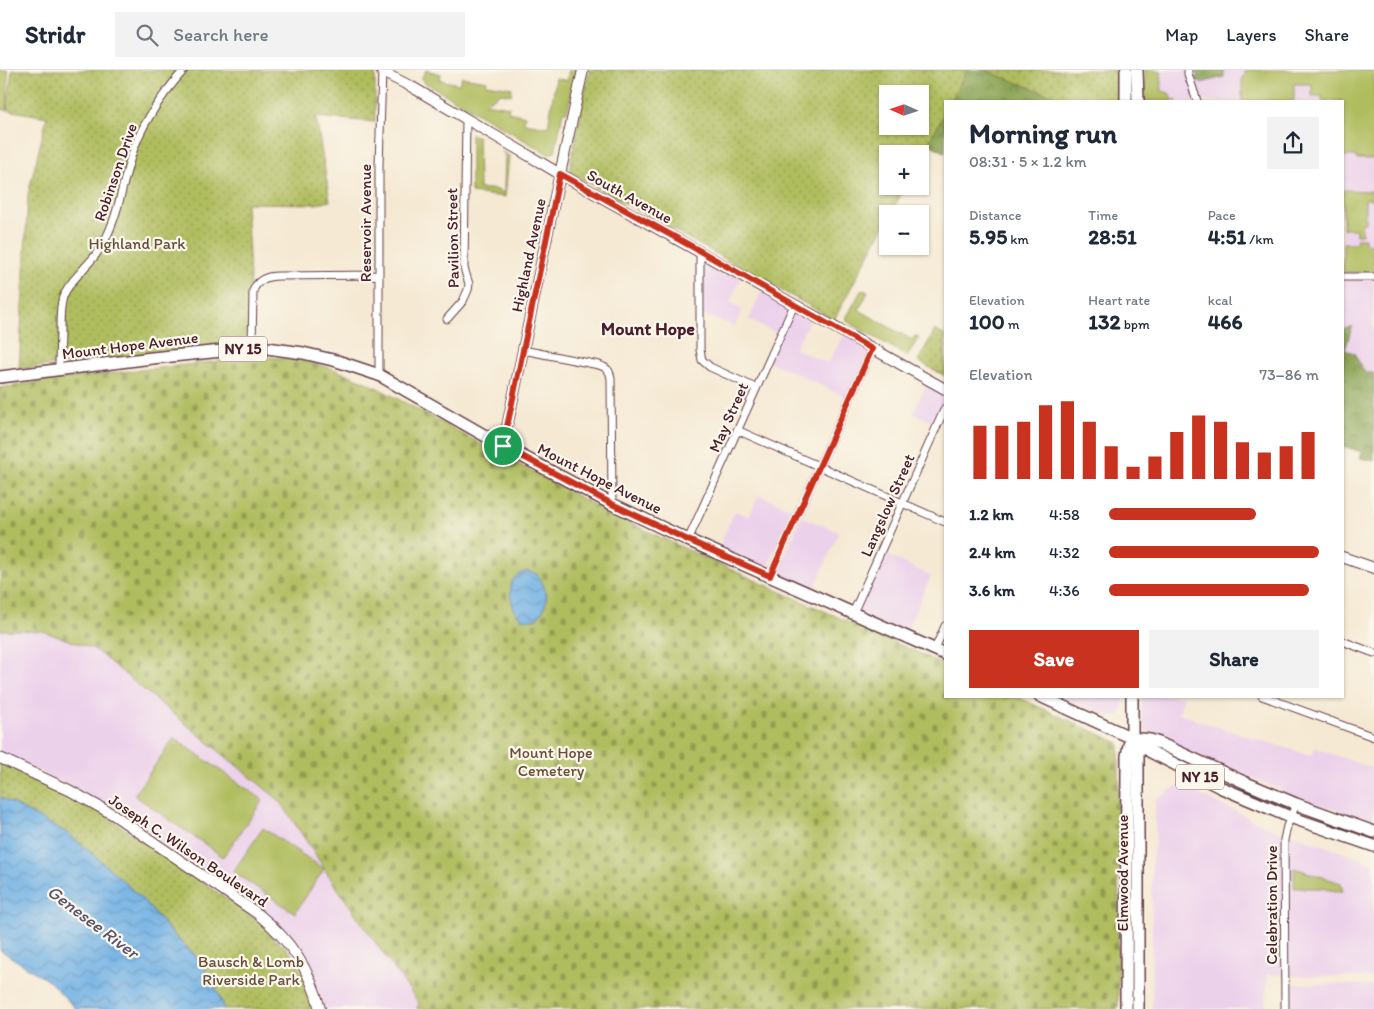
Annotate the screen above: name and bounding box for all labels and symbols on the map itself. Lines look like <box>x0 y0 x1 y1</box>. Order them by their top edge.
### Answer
north arrow <box>879 85 929 135</box>
street label: Robinson Drive <box>90 121 141 224</box>
street label: Reservoir Avenue <box>356 164 375 282</box>
street label: South Avenue <box>584 165 676 228</box>
street label: Pavilion Street <box>442 188 463 288</box>
street label: Highland Avenue <box>507 196 550 314</box>
park label: Highland Park <box>88 234 186 253</box>
district label: Mount Hope <box>601 318 695 340</box>
street label: Mount Hope Avenue <box>61 328 199 363</box>
road number: NY 15 <box>219 336 267 362</box>
street label: May Street <box>705 379 752 455</box>
pin <box>482 425 524 467</box>
street label: Mount Hope Avenue <box>534 439 665 518</box>
street label: Langslow Street <box>856 451 919 560</box>
park label: Mount Hope Cemetery <box>509 743 593 780</box>
road number: NY 15 <box>1176 764 1224 790</box>
street label: Joseph C. Wilson Boulevard <box>105 790 272 911</box>
street label: Elmwood Avenue <box>1113 815 1132 931</box>
street label: Celebration Drive <box>1262 845 1281 965</box>
water label: Genesee River <box>43 881 144 965</box>
park label: Bausch & Lomb Riverside Park <box>198 952 304 989</box>

